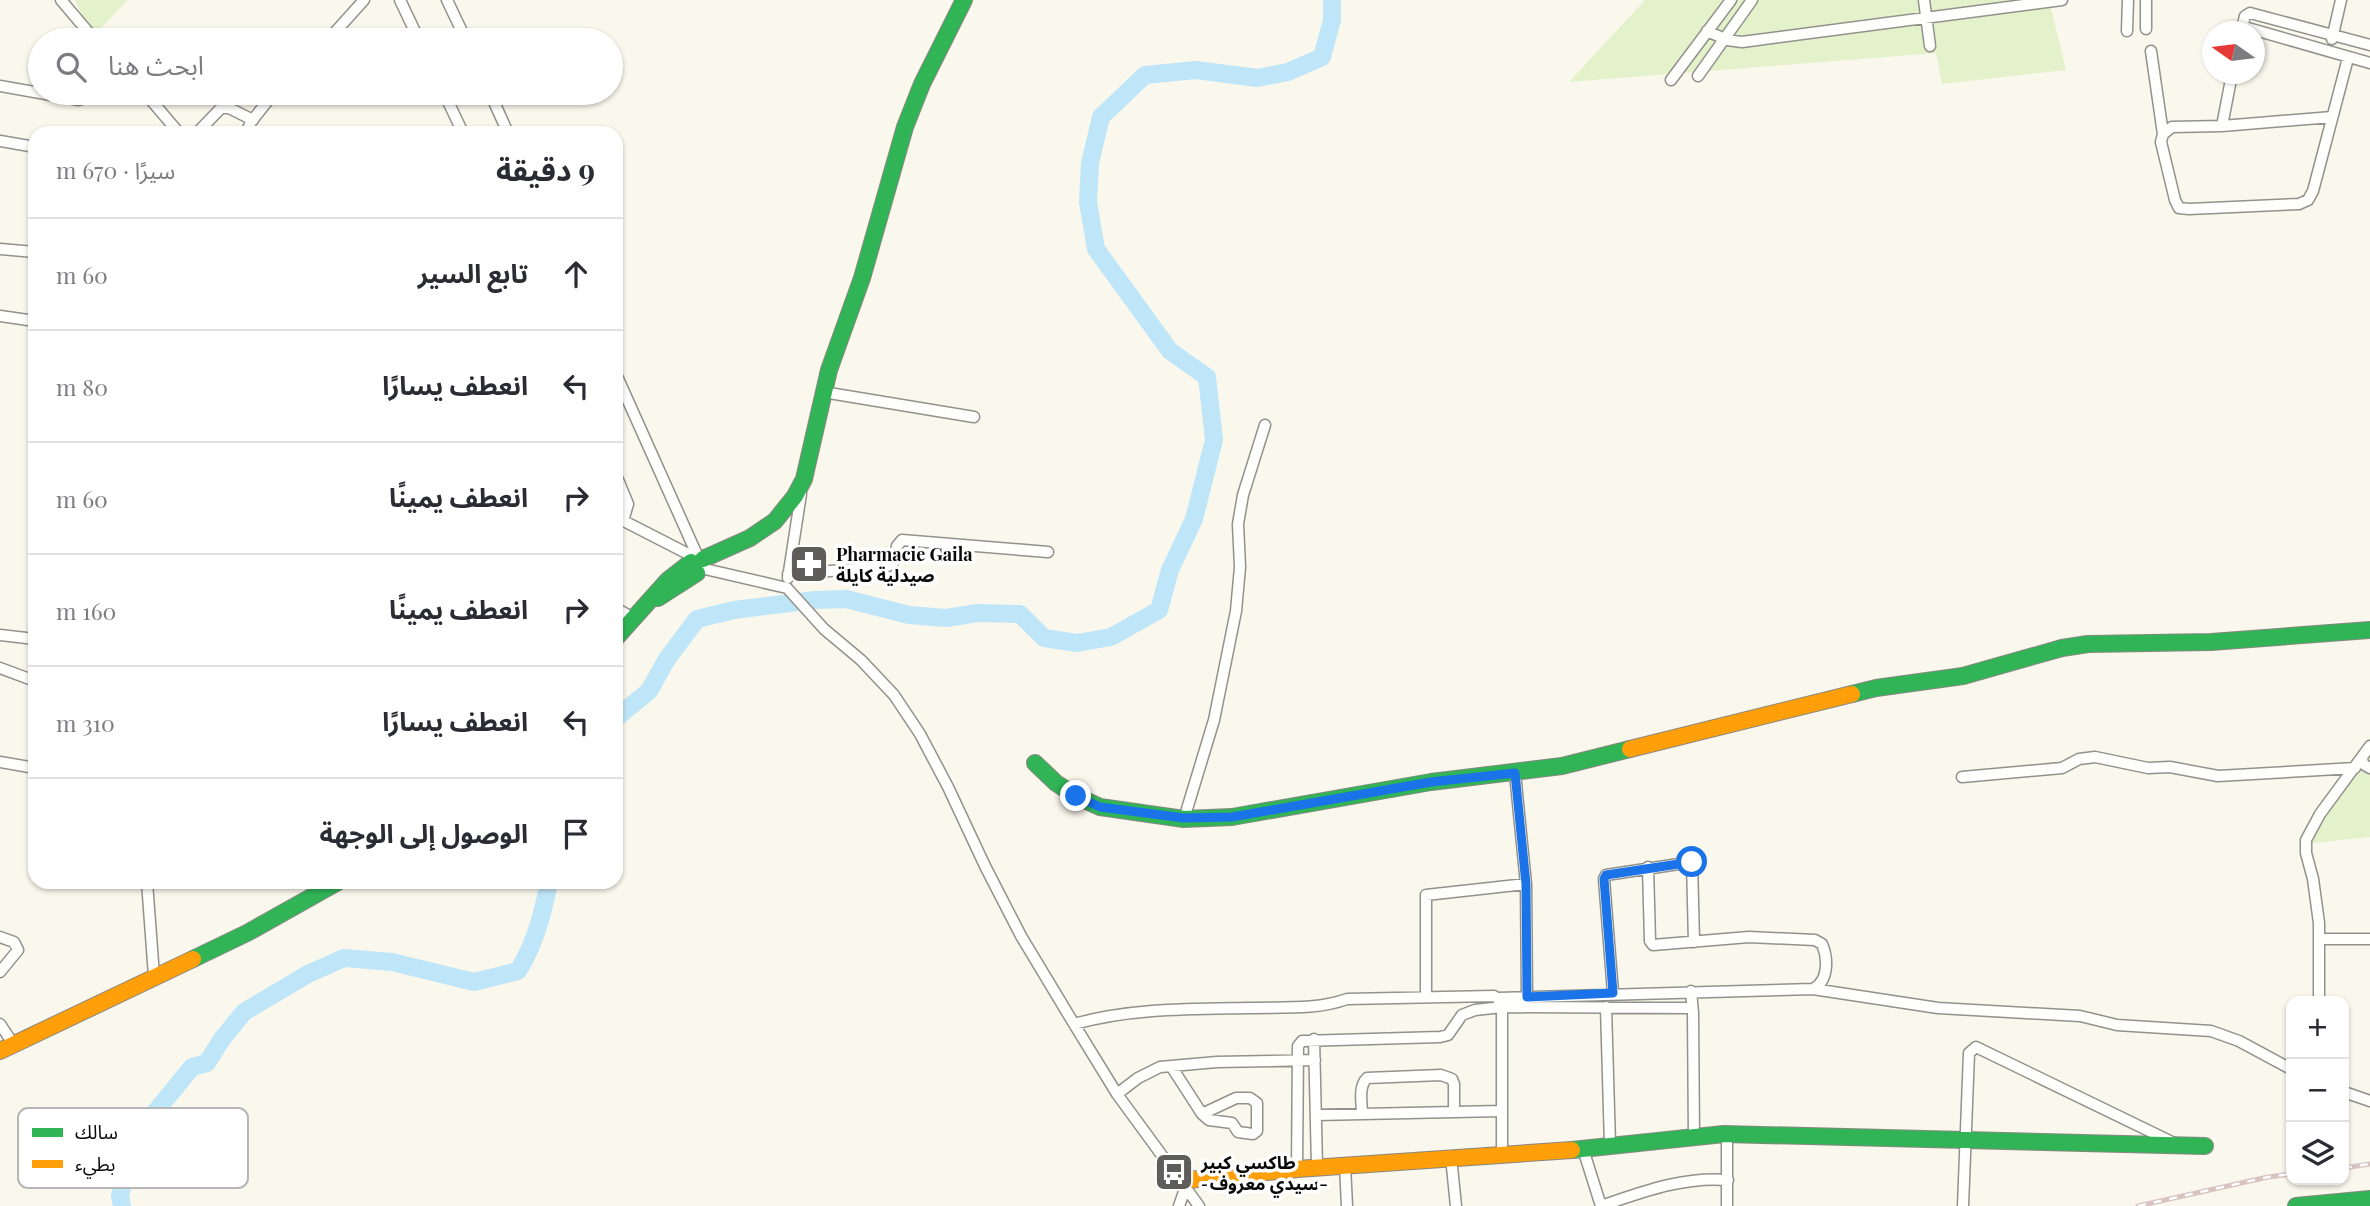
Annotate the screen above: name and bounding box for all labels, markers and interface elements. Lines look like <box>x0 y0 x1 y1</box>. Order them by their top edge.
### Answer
north arrow <box>2202 21 2265 84</box>
search box <box>28 28 623 105</box>
text: ابحث هنا <box>108 47 204 82</box>
icon: search <box>52 48 90 86</box>
text: 9 دقيقة <box>496 149 595 189</box>
text: سيرًا · 670 m <box>56 154 175 185</box>
text: تابع السير <box>418 255 528 290</box>
icon: ahead <box>557 255 595 293</box>
text: 60 m <box>56 259 108 290</box>
text: انعطف يسارًا <box>382 367 528 402</box>
icon: left <box>557 367 595 405</box>
text: 80 m <box>56 371 108 402</box>
text: انعطف يمينًا <box>389 479 528 514</box>
icon: right <box>557 479 595 517</box>
text: 60 m <box>56 483 108 514</box>
place label: Pharmacie Gaila صيدلية كايلة <box>836 542 973 587</box>
pharmacy icon: Pharmacie Gaila صيدلية كايلة <box>788 543 830 585</box>
text: انعطف يمينًا <box>389 591 528 626</box>
icon: right <box>557 591 595 629</box>
text: 160 m <box>56 595 116 626</box>
text: انعطف يسارًا <box>382 703 528 738</box>
icon: left <box>557 703 595 741</box>
text: 310 m <box>56 707 115 738</box>
route end <box>1060 780 1091 811</box>
text: الوصول إلى الوجهة <box>320 815 528 850</box>
icon: arrive <box>557 815 595 853</box>
route start <box>1676 846 1707 877</box>
map controls <box>2286 996 2349 1185</box>
button: + <box>2286 996 2349 1059</box>
button: − <box>2286 1059 2349 1122</box>
legend <box>18 1108 248 1188</box>
text: سالك <box>75 1118 118 1144</box>
button: layers <box>2286 1122 2349 1185</box>
text: بطيء <box>75 1150 115 1179</box>
place label: طاكسي كبير -سيدي معروف- <box>1200 1150 1328 1198</box>
bus stop icon: طاكسي كبير -سيدي معروف- <box>1153 1151 1195 1193</box>

